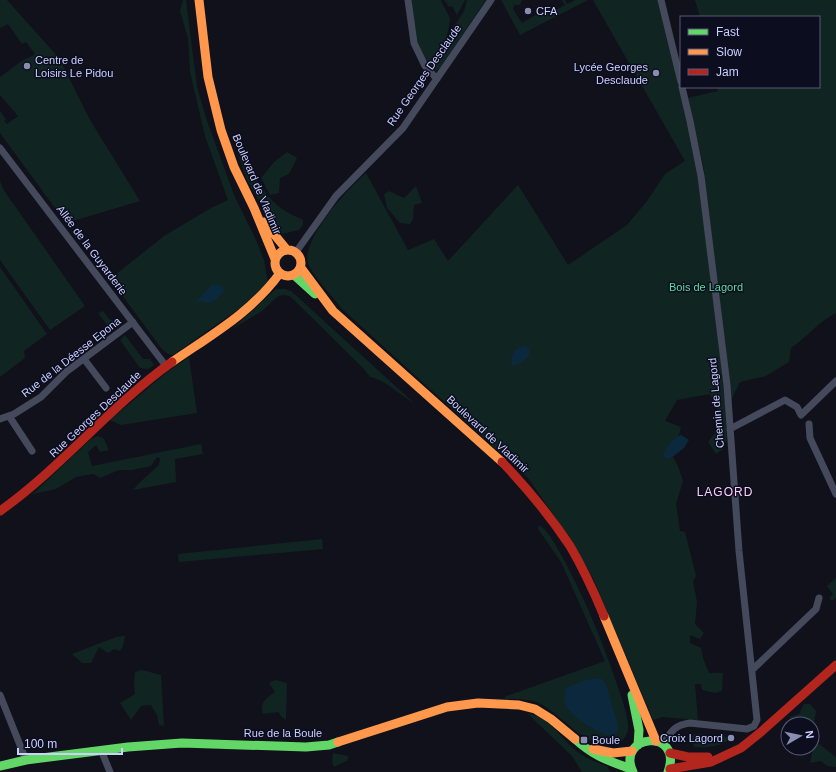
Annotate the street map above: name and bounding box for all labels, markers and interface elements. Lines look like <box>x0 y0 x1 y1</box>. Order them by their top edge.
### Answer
place label: CFA <box>536 5 558 17</box>
marker: CFA <box>523 6 533 16</box>
legend <box>680 16 820 88</box>
street label: Rue Georges Desclaude <box>385 22 463 128</box>
text: Fast <box>716 25 740 39</box>
text: Slow <box>716 45 742 59</box>
place label: Centre de Loisirs Le Pidou <box>35 54 113 79</box>
marker: Centre de Loisirs Le Pidou <box>22 61 32 71</box>
place label: Lycée Georges Desclaude <box>574 61 648 86</box>
text: Jam <box>716 65 739 79</box>
marker: Lycée Georges Desclaude <box>651 68 661 78</box>
street label: Boulevard de Vladimir <box>230 132 284 236</box>
street label: Allée de la Guyarderie <box>54 203 130 297</box>
park label: Bois de Lagord <box>669 281 743 293</box>
street label: Rue de la Déesse Epona <box>19 314 124 399</box>
street label: Chemin de Lagord <box>706 357 726 449</box>
street label: Rue Georges Desclaude <box>47 369 143 459</box>
street label: Boulevard de Vladimir <box>445 393 532 475</box>
district label: LAGORD <box>697 485 753 499</box>
north arrow <box>780 716 820 756</box>
street label: Rue de la Boule <box>244 727 322 739</box>
scale bar <box>18 730 122 756</box>
text: N <box>803 730 816 739</box>
place label: Croix Lagord <box>660 732 723 744</box>
marker: Croix Lagord <box>726 733 736 743</box>
place label: Boule <box>592 734 620 746</box>
marker: Boule <box>579 735 589 745</box>
text: 100 m <box>24 737 57 751</box>

